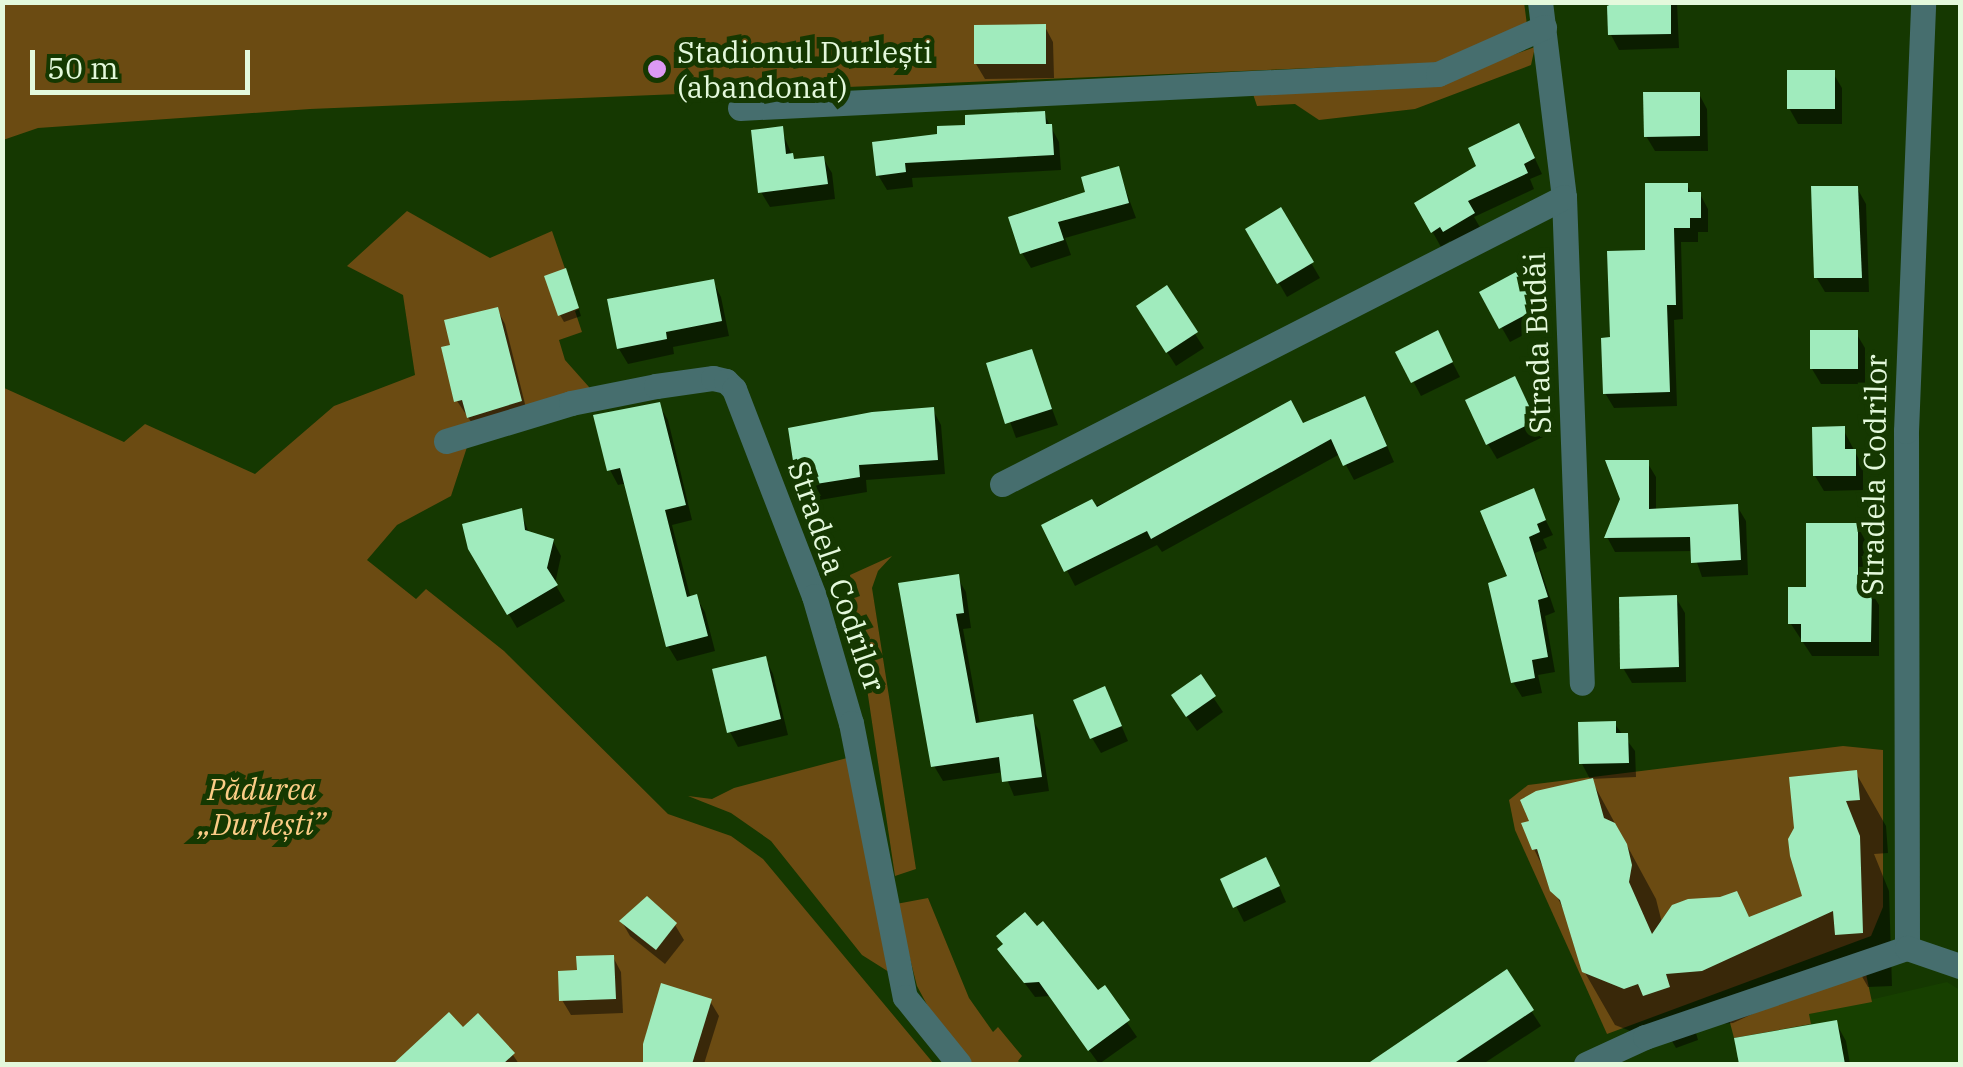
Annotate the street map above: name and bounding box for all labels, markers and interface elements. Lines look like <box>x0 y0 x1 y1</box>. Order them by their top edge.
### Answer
scale bar <box>35 30 255 92</box>
place label: Stadionul Durlești (abandonat) <box>677 34 933 104</box>
text: 50 m <box>47 48 119 87</box>
marker: Stadionul Durlești (abandonat) <box>646 58 668 80</box>
street label: Strada Budăi <box>1516 251 1558 435</box>
street label: Stradela Codrilor <box>1854 354 1894 596</box>
street label: Stradela Codrilor <box>781 456 893 696</box>
park label: Pădurea „Durlești” <box>198 771 326 842</box>

